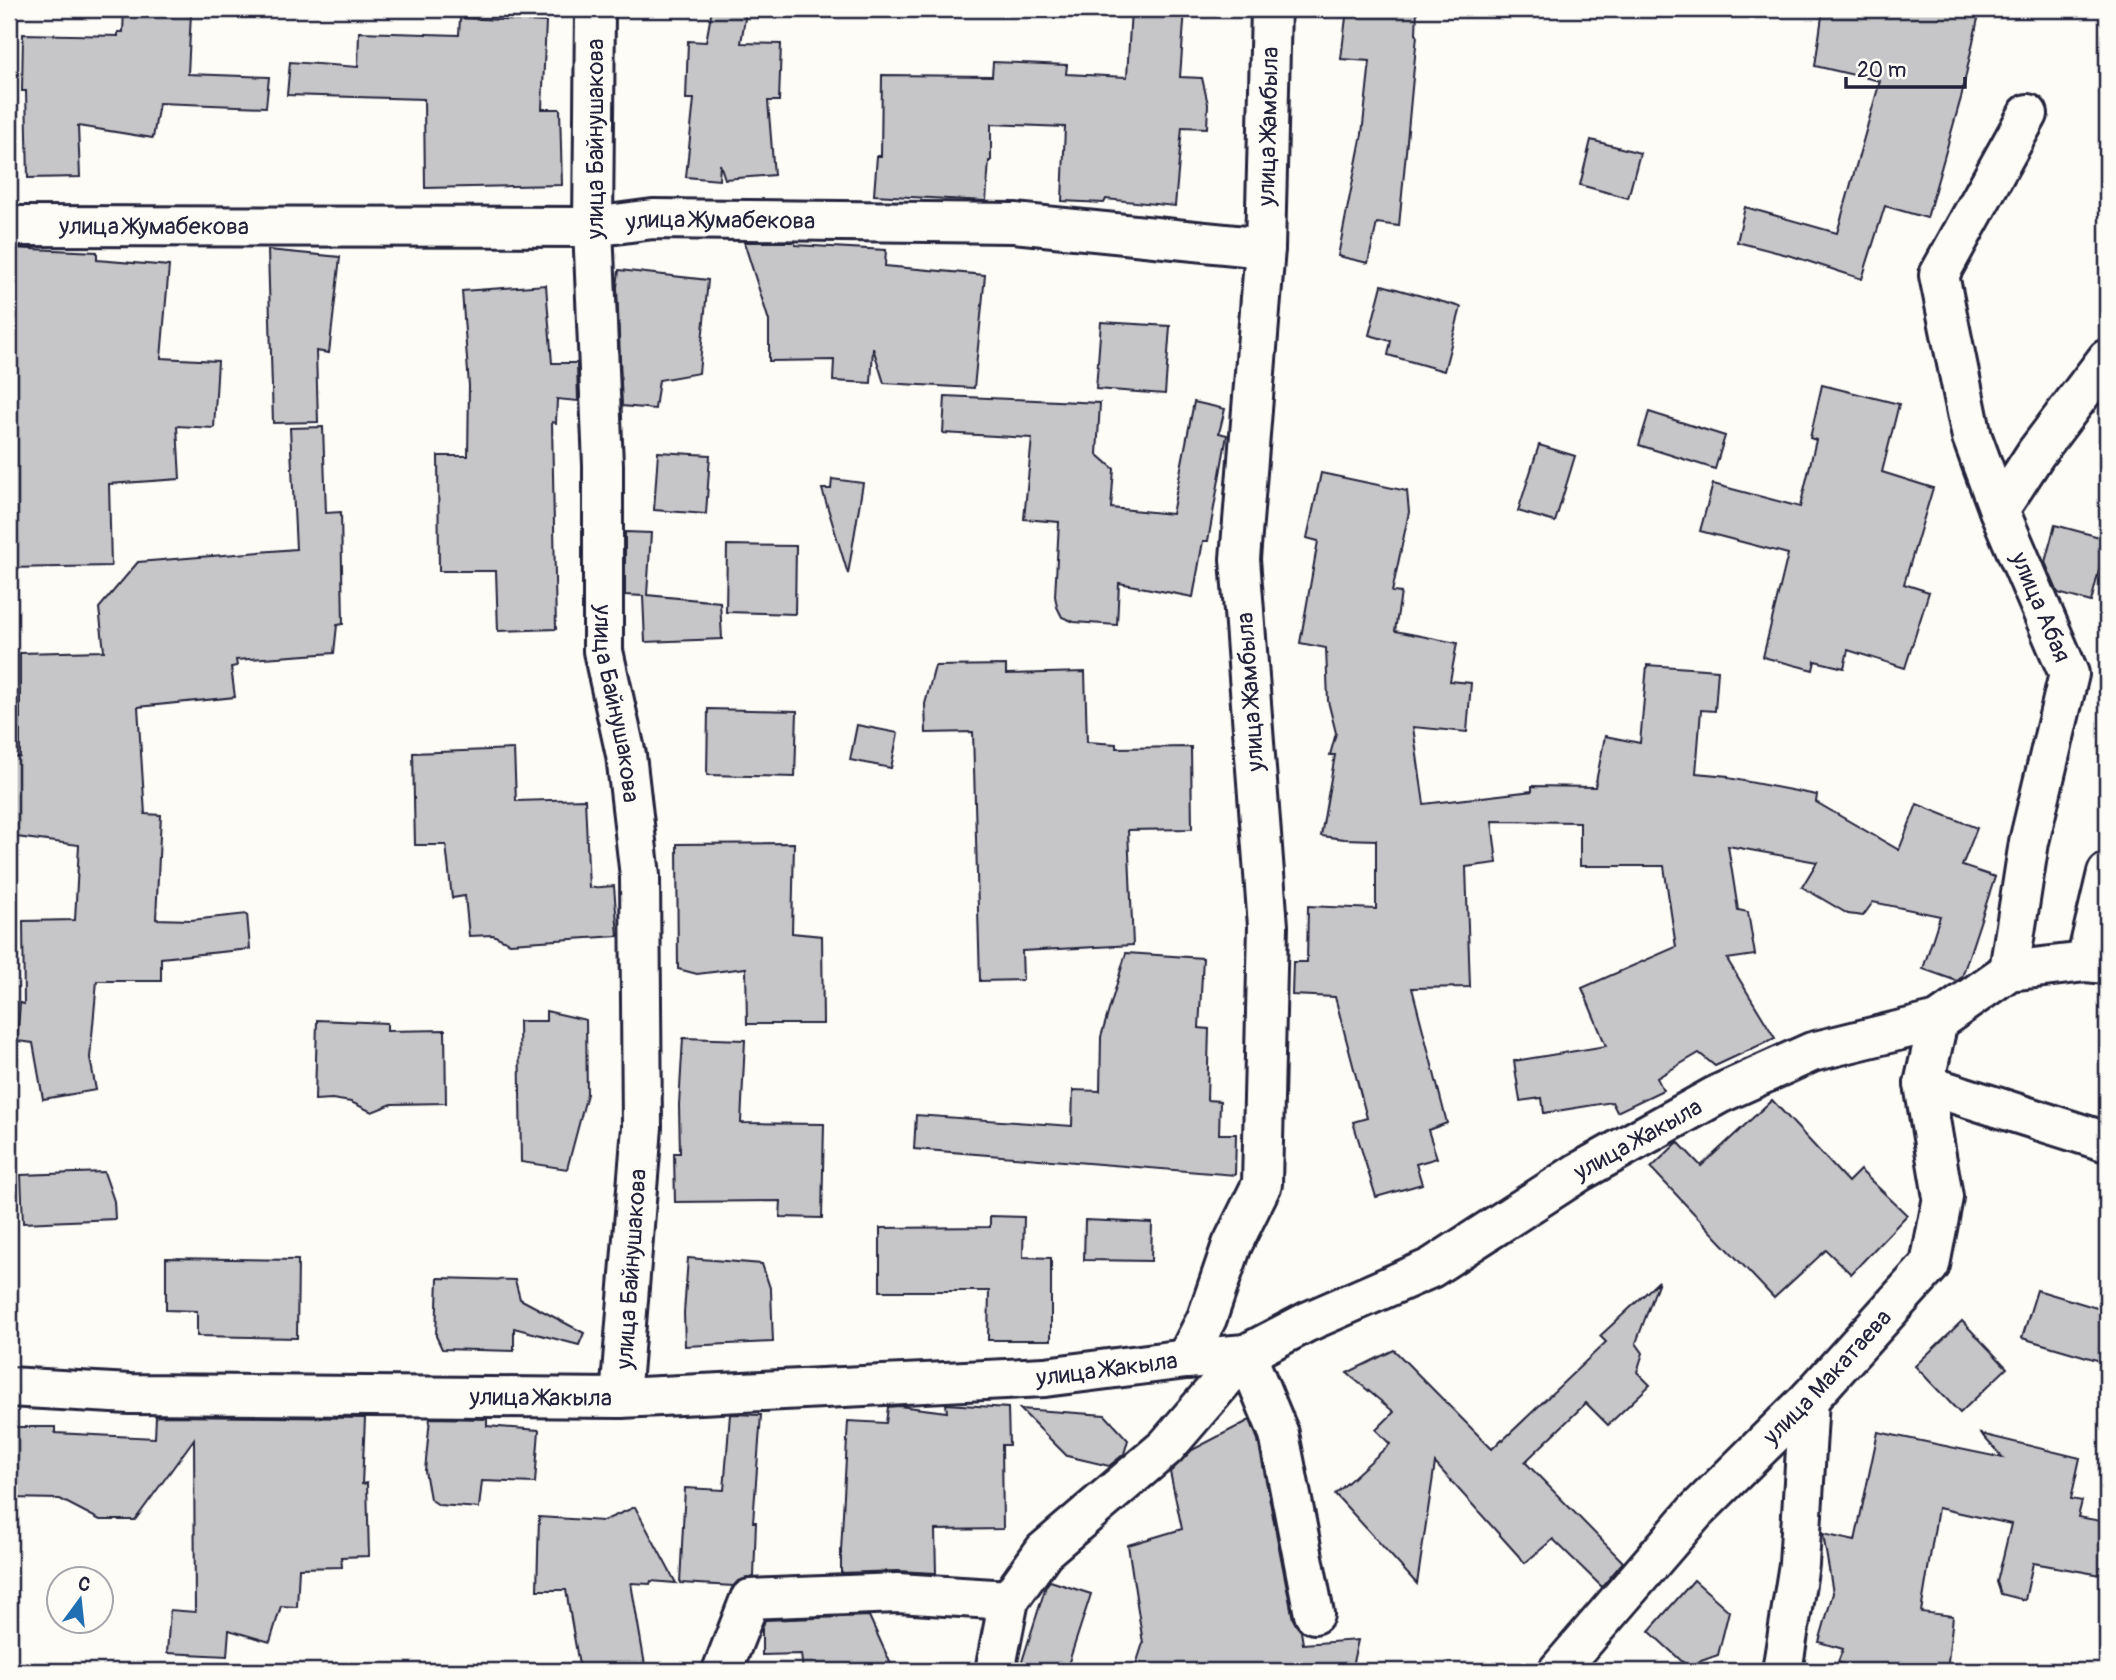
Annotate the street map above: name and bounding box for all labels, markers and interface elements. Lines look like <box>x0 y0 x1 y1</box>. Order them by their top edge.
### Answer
street label: улица Байнушакова <box>581 39 610 240</box>
street label: улица Жамбыла <box>1252 46 1285 207</box>
scale bar <box>1846 46 1966 90</box>
text: 20 m <box>1857 57 1906 84</box>
street label: улица Жумабекова <box>623 205 816 238</box>
street label: улица Жумабекова <box>58 212 249 241</box>
street label: улица Абая <box>2004 547 2077 667</box>
street label: улица Байнушакова <box>588 603 645 804</box>
street label: улица Жамбыла <box>1230 611 1271 773</box>
street label: улица Жакыла <box>1568 1092 1707 1187</box>
street label: улица Байнушакова <box>610 1168 653 1371</box>
street label: улица Макатаева <box>1757 1303 1898 1452</box>
street label: улица Жакыла <box>1034 1346 1179 1392</box>
street label: улица Жакыла <box>469 1383 612 1413</box>
north arrow <box>46 1564 116 1634</box>
text: С <box>75 1571 93 1598</box>

